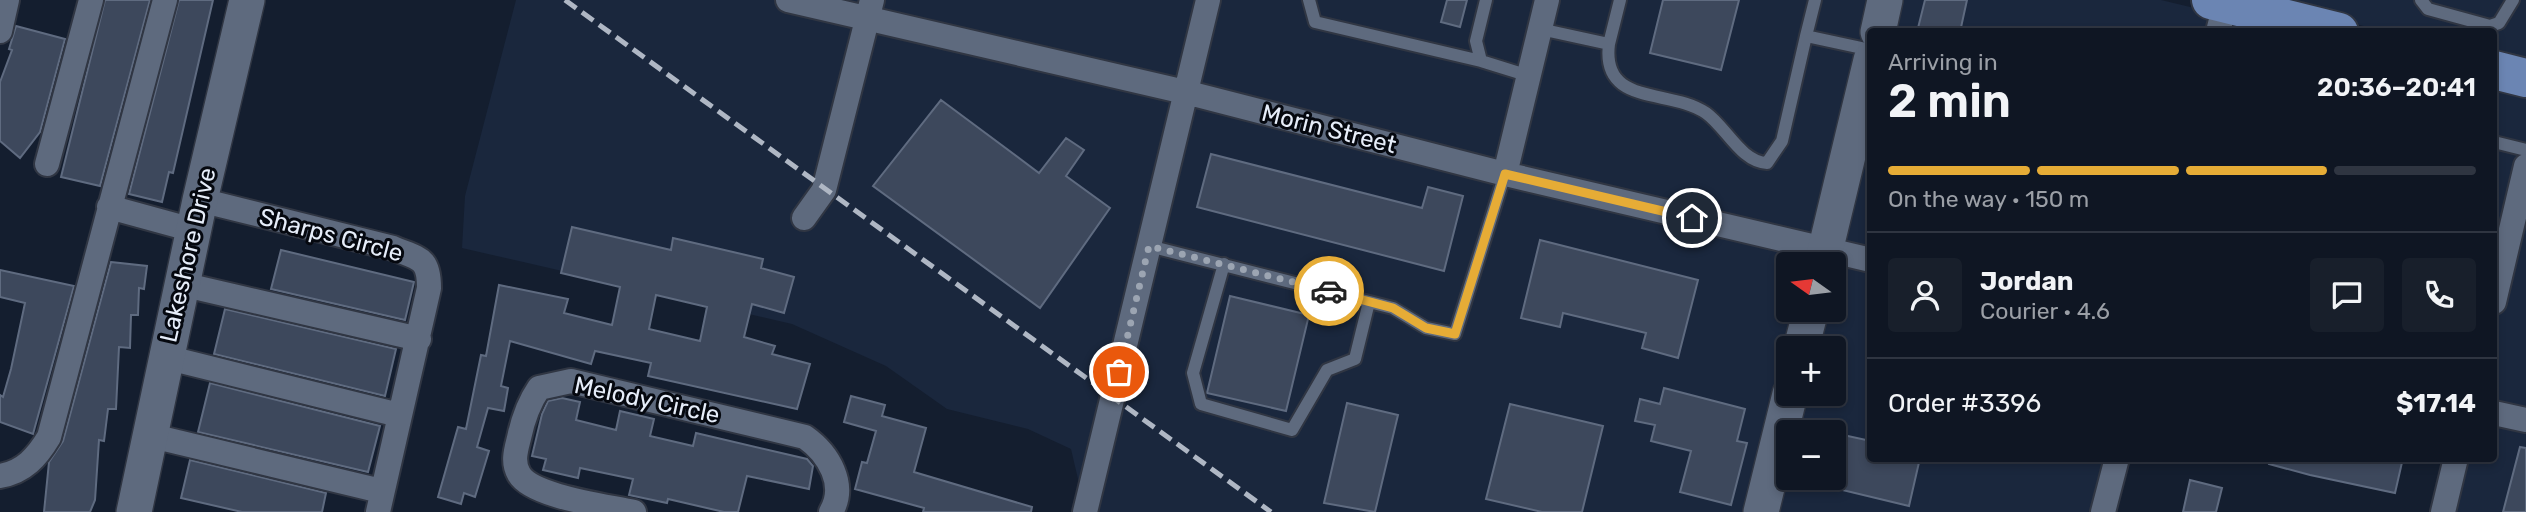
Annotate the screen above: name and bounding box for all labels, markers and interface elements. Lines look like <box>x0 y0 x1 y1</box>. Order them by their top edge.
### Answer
text: Arriving in <box>1888 48 1998 76</box>
text: 20:36–20:41 <box>2317 72 2476 103</box>
text: 2 min <box>1888 74 2011 129</box>
street label: Morin Street <box>1259 99 1399 159</box>
street label: Lakeshore Drive <box>154 165 222 345</box>
text: On the way · 150 m <box>1888 185 2089 213</box>
pin <box>1662 188 1722 248</box>
icon: home <box>1673 199 1711 237</box>
street label: Sharps Circle <box>256 202 406 268</box>
north arrow <box>1776 252 1846 322</box>
map controls <box>1776 252 1846 490</box>
courier <box>1294 256 1364 326</box>
button: person <box>1888 258 1962 332</box>
button: chat <box>2310 258 2384 332</box>
button: phone <box>2402 258 2476 332</box>
text: Jordan <box>1980 266 2073 297</box>
icon: car <box>1310 272 1348 310</box>
text: Courier · 4.6 <box>1980 297 2110 325</box>
button: + <box>1776 336 1846 406</box>
pin <box>1089 342 1149 402</box>
icon: bag <box>1100 353 1138 391</box>
street label: Melody Circle <box>572 371 722 429</box>
text: Order #3396 <box>1888 388 2041 419</box>
text: $17.14 <box>2396 388 2476 419</box>
button: − <box>1776 420 1846 490</box>

